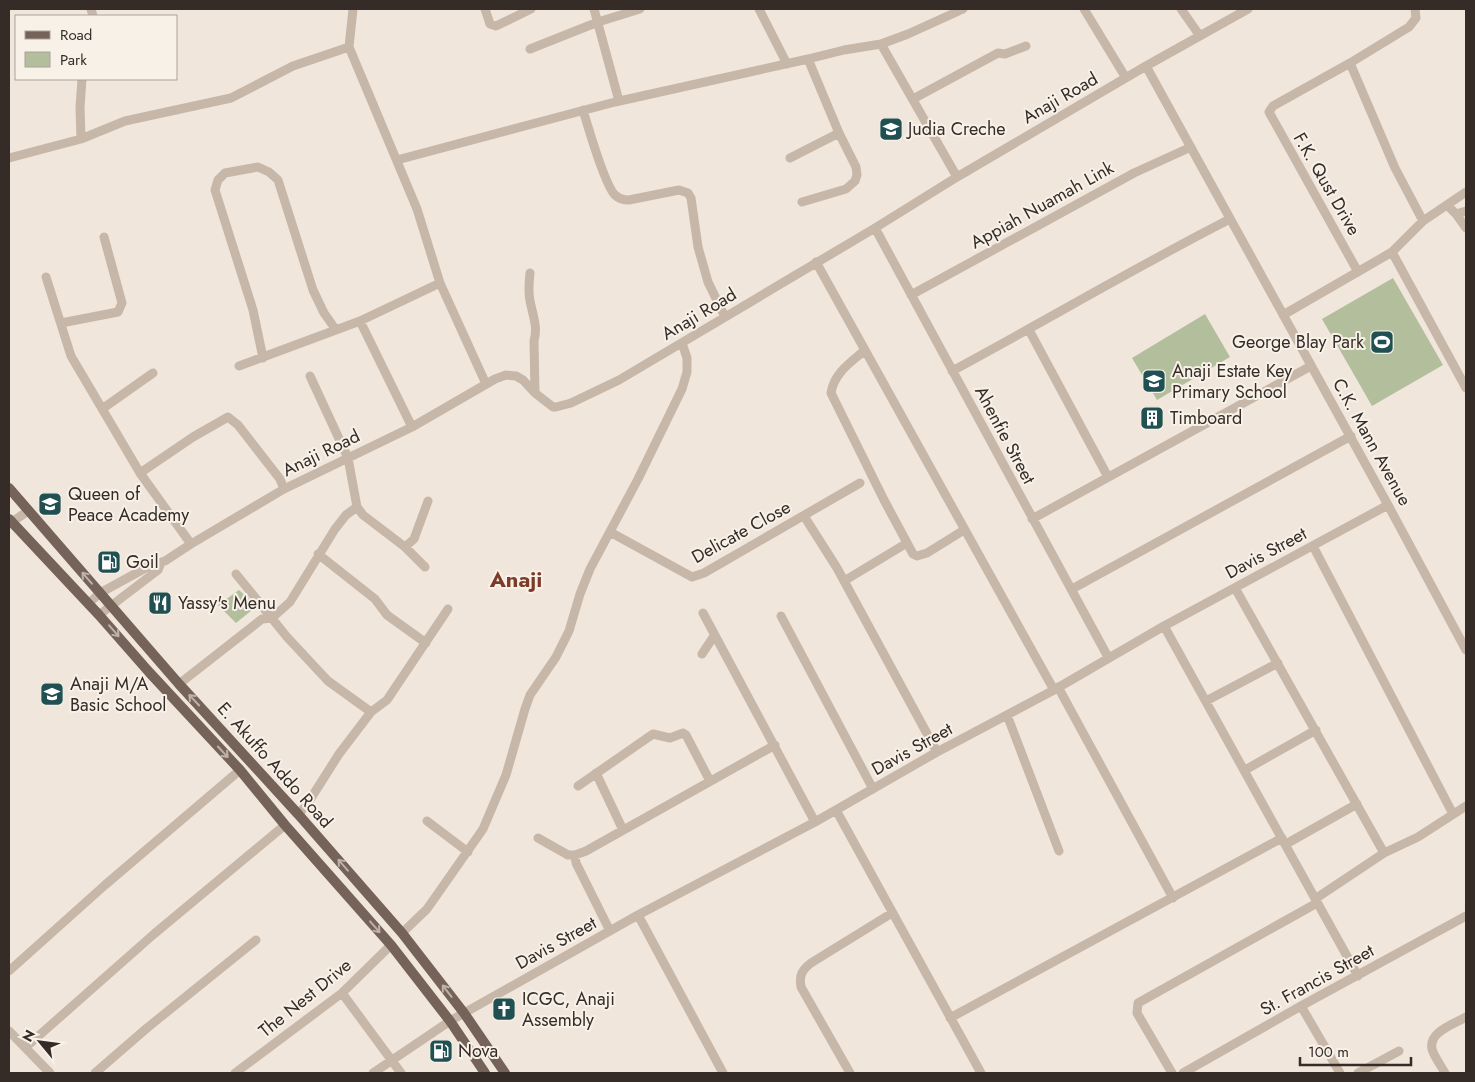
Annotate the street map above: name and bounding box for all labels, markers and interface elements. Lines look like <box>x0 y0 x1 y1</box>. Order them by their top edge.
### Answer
legend <box>15 15 178 80</box>
text: Road <box>60 24 92 46</box>
text: Park <box>60 49 87 71</box>
street label: Anaji Road <box>1017 66 1103 130</box>
school or university icon: Judia Creche <box>878 116 904 142</box>
place label: Judia Creche <box>906 116 1006 142</box>
street label: F.K. Qust Drive <box>1287 128 1367 240</box>
street label: Appiah Nuamah Link <box>966 155 1118 255</box>
street label: Anaji Road <box>657 281 741 347</box>
place label: George Blay Park <box>1232 329 1364 355</box>
sports icon: George Blay Park <box>1369 329 1395 355</box>
place label: Anaji Estate Key Primary School <box>1172 358 1292 405</box>
school or university icon: Anaji Estate Key Primary School <box>1141 368 1167 394</box>
street label: C.K. Mann Avenue <box>1326 374 1418 510</box>
street label: Ahenfie Street <box>968 381 1042 489</box>
building icon: Timboard <box>1139 405 1165 431</box>
place label: Timboard <box>1170 405 1242 431</box>
street label: Anaji Road <box>278 423 364 483</box>
place label: Queen of Peace Academy <box>68 481 189 528</box>
school or university icon: Queen of Peace Academy <box>37 491 63 517</box>
street label: Delicate Close <box>687 494 795 570</box>
street label: Davis Street <box>1221 520 1312 585</box>
fuel station icon: Goil <box>96 549 122 575</box>
place label: Goil <box>126 549 159 575</box>
district label: Anaji <box>489 563 542 595</box>
one-way arrow <box>82 572 93 585</box>
restaurant icon: Yassy's Menu <box>147 590 173 616</box>
place label: Yassy's Menu <box>178 590 276 616</box>
one-way arrow <box>108 625 119 638</box>
place label: Anaji M/A Basic School <box>70 671 166 718</box>
school or university icon: Anaji M/A Basic School <box>39 681 65 707</box>
one-way arrow <box>188 694 200 707</box>
street label: E. Akuffo Addo Road <box>211 696 339 834</box>
street label: Davis Street <box>867 716 958 782</box>
one-way arrow <box>217 745 229 758</box>
one-way arrow <box>338 859 349 872</box>
street label: Davis Street <box>511 910 602 976</box>
one-way arrow <box>370 921 381 934</box>
street label: St. Francis Street <box>1255 938 1379 1022</box>
street label: The Nest Drive <box>253 952 357 1044</box>
one-way arrow <box>441 984 452 997</box>
place label: ICGC, Anaji Assembly <box>522 986 615 1033</box>
church icon: ICGC, Anaji Assembly <box>491 996 517 1022</box>
north arrow <box>15 1017 65 1067</box>
text: N <box>17 1026 40 1045</box>
scale bar <box>1300 1034 1411 1066</box>
fuel station icon: Nova <box>428 1038 454 1064</box>
place label: Nova <box>458 1038 498 1064</box>
text: 100 m <box>1308 1041 1349 1063</box>

